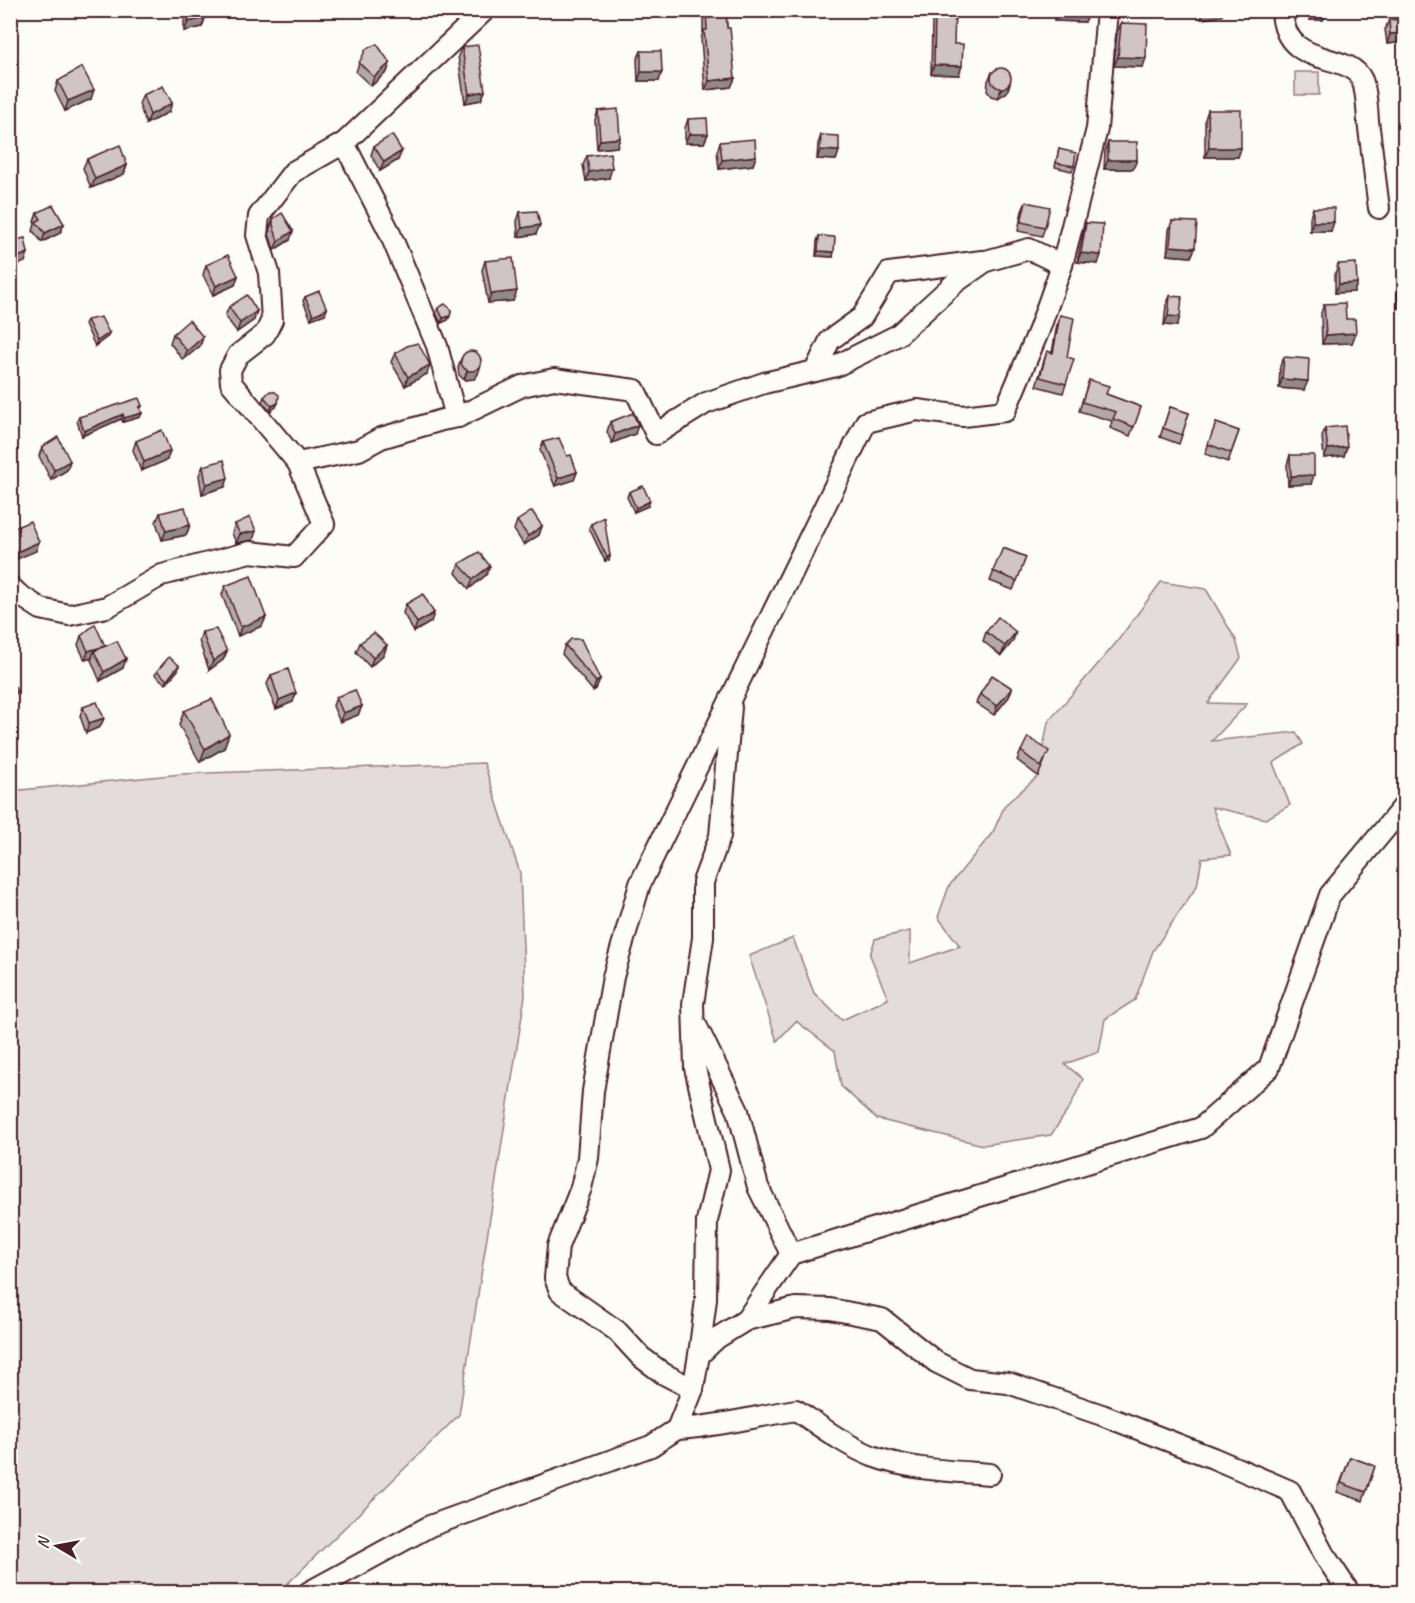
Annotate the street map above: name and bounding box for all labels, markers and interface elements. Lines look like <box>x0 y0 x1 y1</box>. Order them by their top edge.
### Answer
north arrow <box>27 1516 87 1576</box>
text: N <box>33 1534 54 1550</box>

